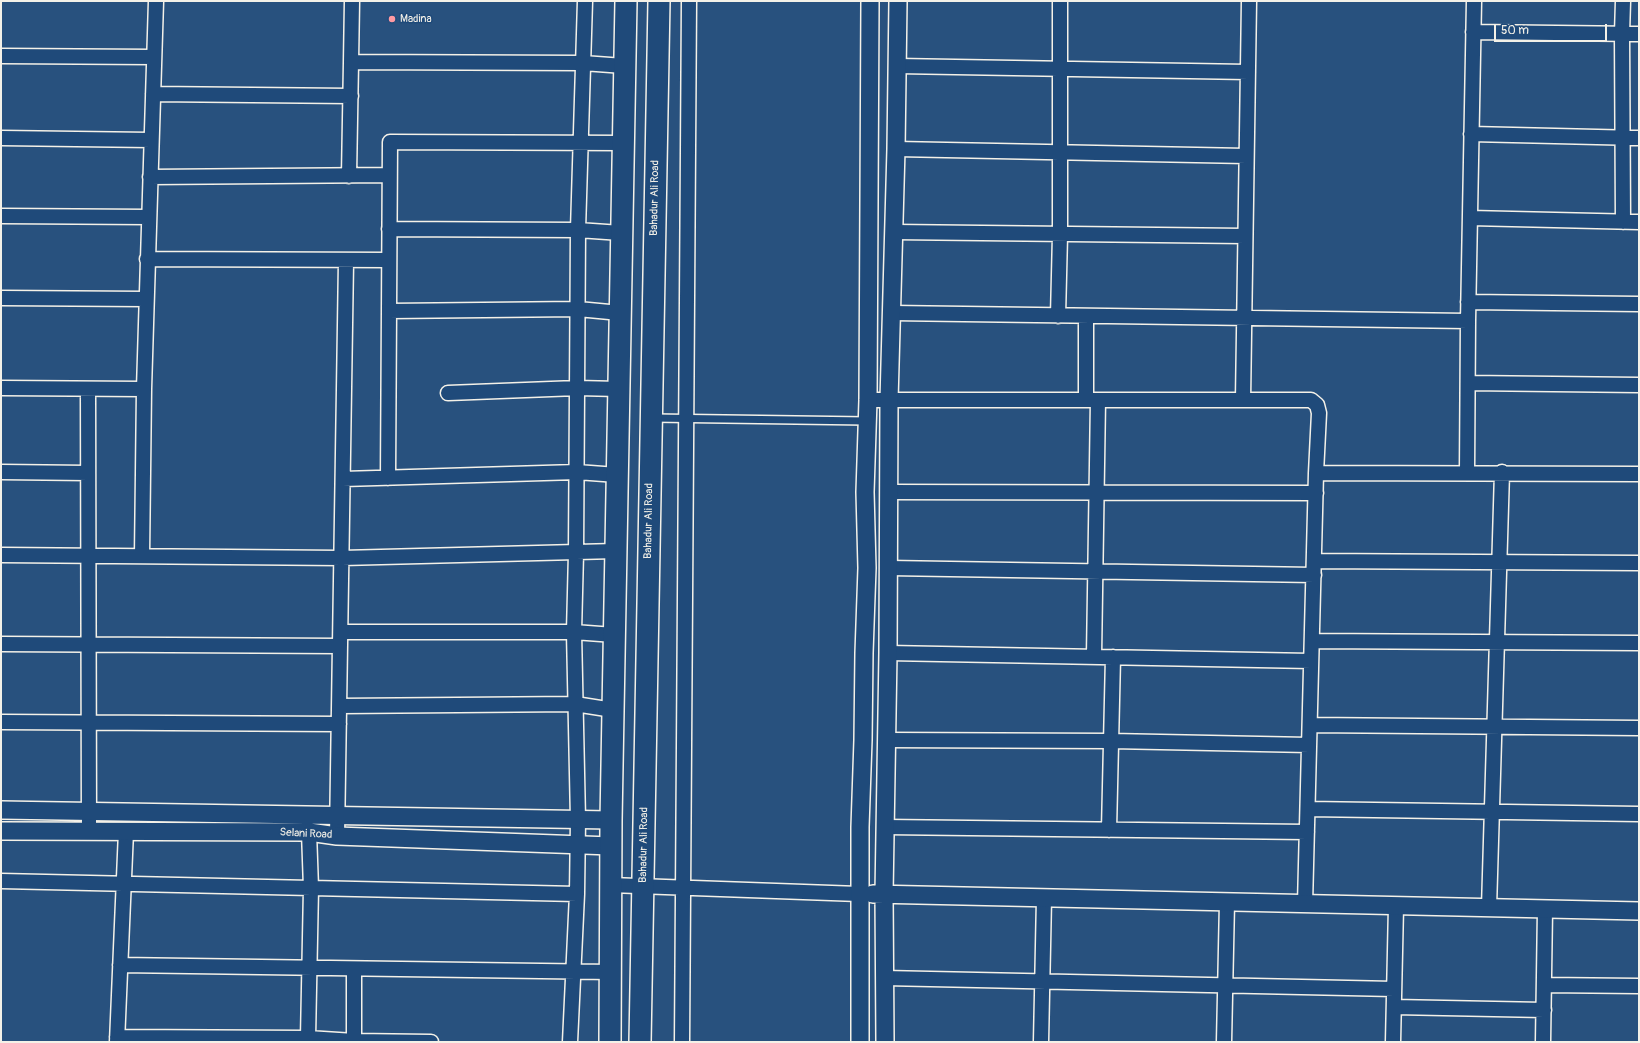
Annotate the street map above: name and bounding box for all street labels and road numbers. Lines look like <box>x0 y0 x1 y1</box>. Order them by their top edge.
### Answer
street label: Bahadur Ali Road <box>648 160 662 236</box>
street label: Bahadur Ali Road <box>642 483 656 559</box>
street label: Bahadur Ali Road <box>637 807 651 883</box>
street label: Selani Road <box>279 826 333 842</box>

